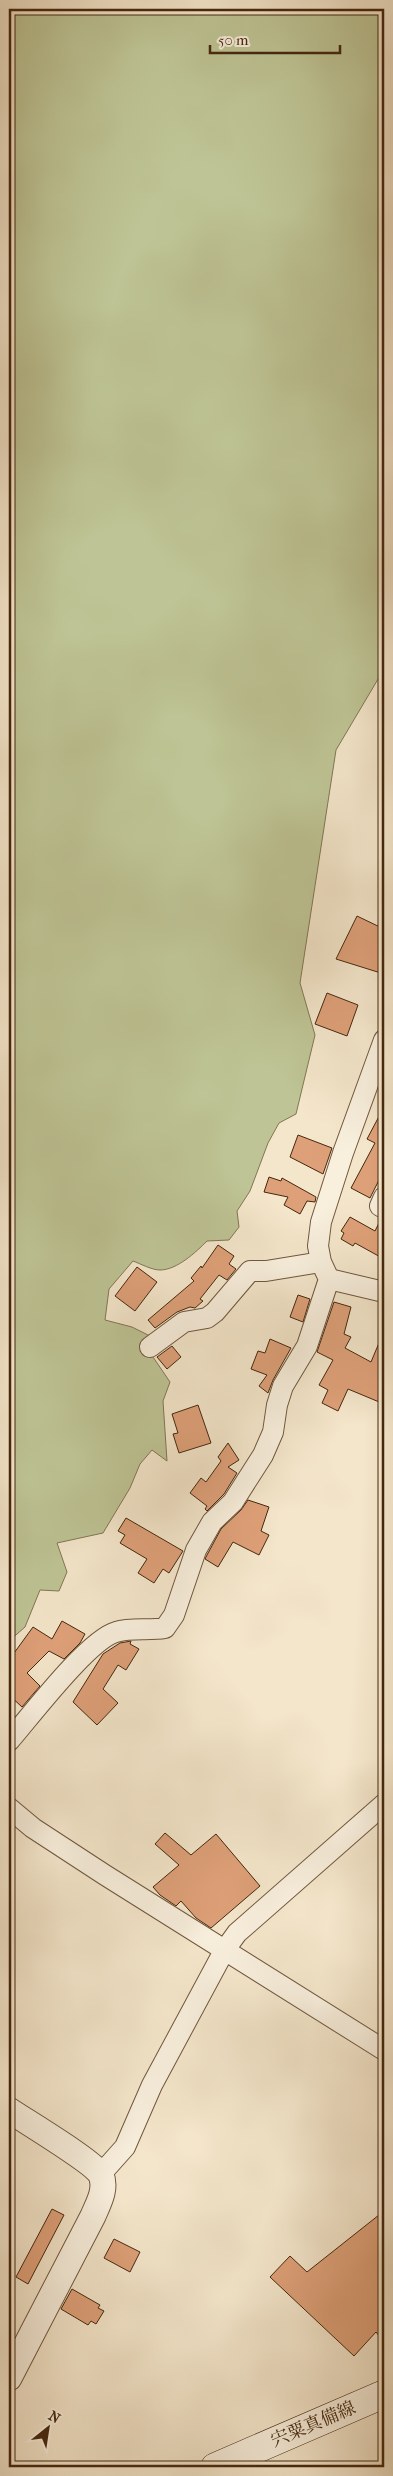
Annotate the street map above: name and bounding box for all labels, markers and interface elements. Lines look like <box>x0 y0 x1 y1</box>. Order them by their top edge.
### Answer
scale bar <box>210 22 340 54</box>
text: 50 m <box>218 31 249 49</box>
street label: 宍粟真備線 <box>268 2397 359 2452</box>
north arrow <box>22 2404 72 2454</box>
text: N <box>45 2407 63 2427</box>

